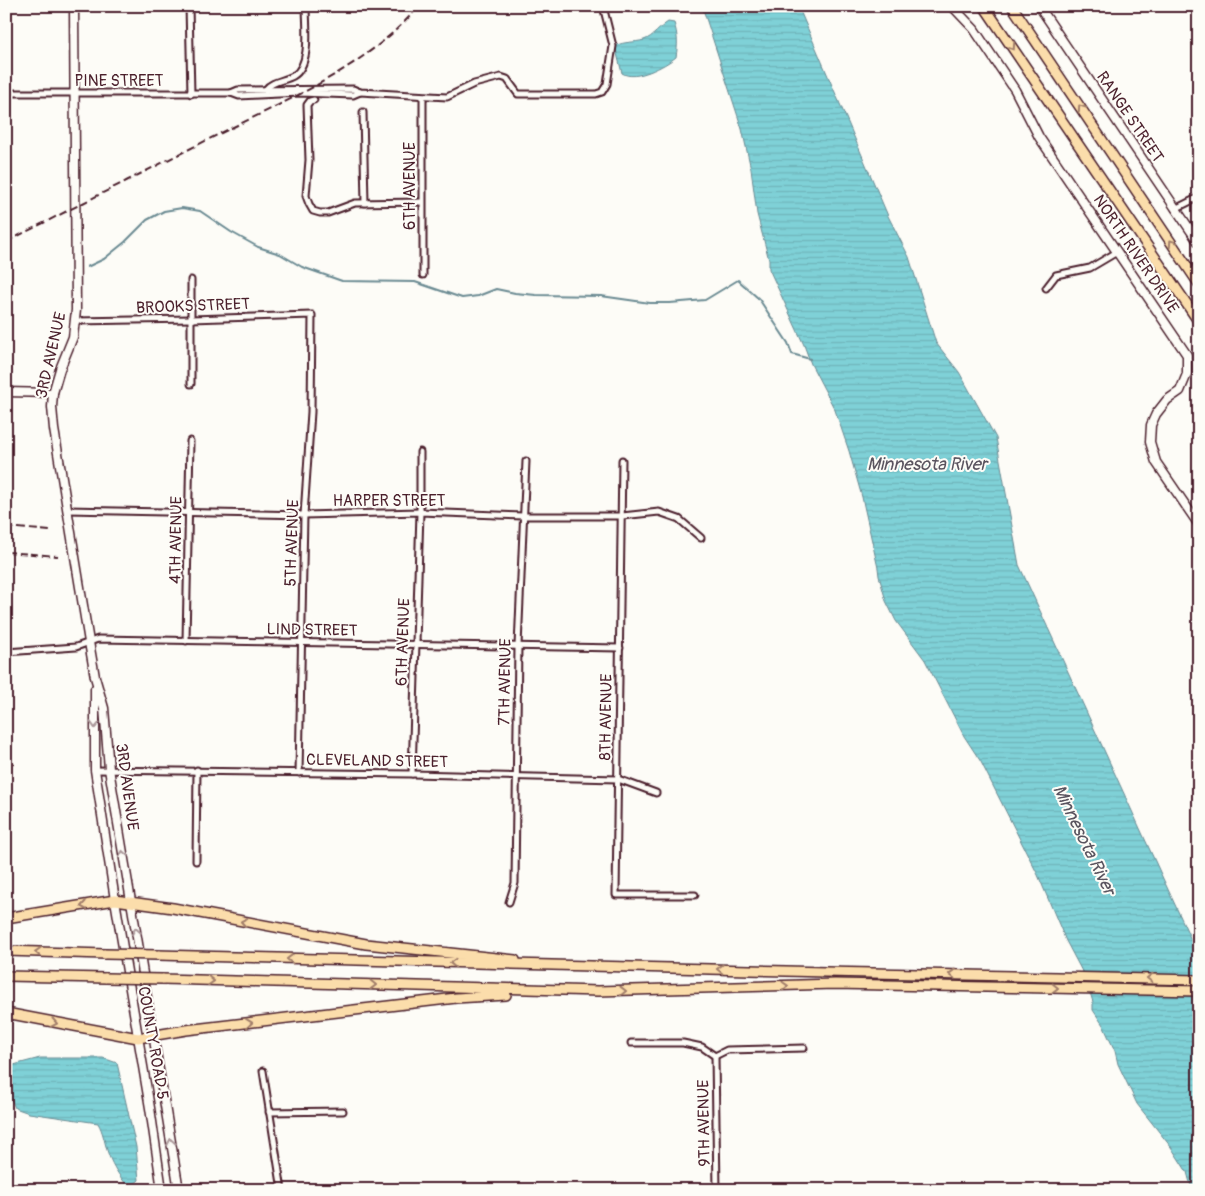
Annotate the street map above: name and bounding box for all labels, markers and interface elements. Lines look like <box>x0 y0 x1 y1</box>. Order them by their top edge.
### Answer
one-way arrow <box>1006 41 1015 50</box>
street label: RANGE STREET <box>1092 68 1168 167</box>
street label: PINE STREET <box>75 71 164 91</box>
one-way arrow <box>1078 105 1087 114</box>
street label: 6TH AVENUE <box>400 142 420 230</box>
street label: NORTH RIVER DRIVE <box>1089 191 1183 317</box>
one-way arrow <box>1168 240 1178 249</box>
street label: BROOKS STREET <box>136 294 250 318</box>
street label: 3RD AVENUE <box>31 310 71 400</box>
water label: Minnesota River <box>867 453 990 476</box>
street label: HARPER STREET <box>333 491 445 511</box>
street label: 4TH AVENUE <box>165 496 187 584</box>
street label: 5TH AVENUE <box>280 499 304 587</box>
street label: 6TH AVENUE <box>391 598 415 686</box>
street label: LIND STREET <box>266 619 358 641</box>
street label: 7TH AVENUE <box>494 638 516 726</box>
street label: 8TH AVENUE <box>595 673 617 761</box>
one-way arrow <box>89 722 100 730</box>
street label: 3RD AVENUE <box>111 742 143 832</box>
street label: CLEVELAND STREET <box>306 750 448 772</box>
water label: Minnesota River <box>1047 781 1122 901</box>
one-way arrow <box>119 850 129 859</box>
one-way arrow <box>80 900 88 911</box>
one-way arrow <box>240 917 249 927</box>
one-way arrow <box>132 926 142 935</box>
one-way arrow <box>34 947 42 957</box>
one-way arrow <box>286 954 294 964</box>
one-way arrow <box>448 957 456 968</box>
one-way arrow <box>716 964 724 975</box>
one-way arrow <box>948 969 956 979</box>
one-way arrow <box>1146 973 1154 984</box>
one-way arrow <box>207 976 215 986</box>
one-way arrow <box>369 980 377 991</box>
one-way arrow <box>782 980 790 991</box>
one-way arrow <box>1052 982 1060 993</box>
street label: COUNTY ROAD 5 <box>133 985 173 1101</box>
one-way arrow <box>620 986 627 996</box>
one-way arrow <box>50 1017 59 1027</box>
one-way arrow <box>246 1018 254 1029</box>
street label: 9TH AVENUE <box>693 1079 715 1167</box>
one-way arrow <box>167 1137 177 1146</box>

